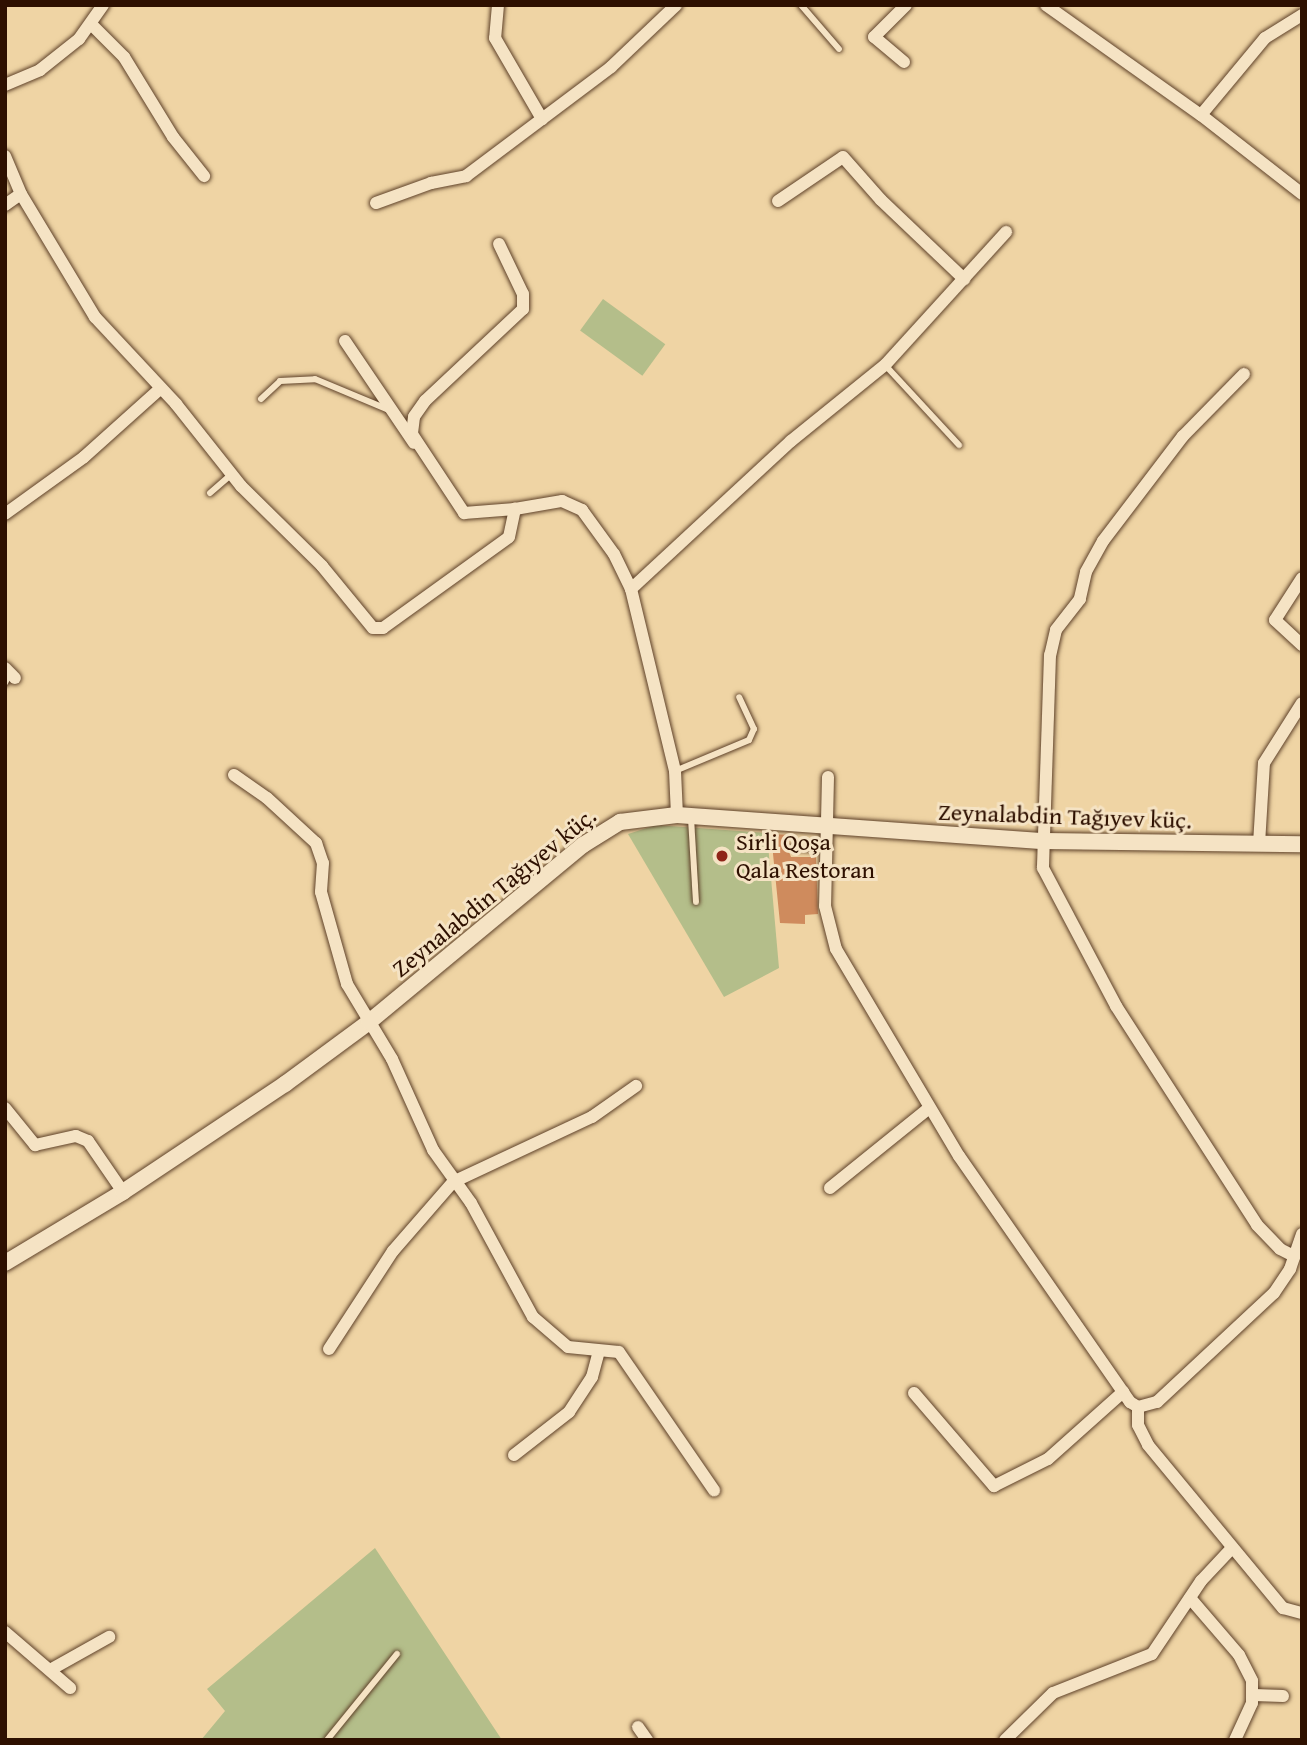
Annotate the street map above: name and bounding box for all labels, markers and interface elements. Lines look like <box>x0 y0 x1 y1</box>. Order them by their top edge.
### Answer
street label: Zeynalabdin Tağıyev küç. <box>938 797 1192 835</box>
street label: Zeynalabdin Tağıyev küç. <box>386 801 602 983</box>
place label: Sirli Qoşa Qala Restoran <box>736 828 875 884</box>
marker: Sirli Qoşa Qala Restoran <box>714 848 730 864</box>

